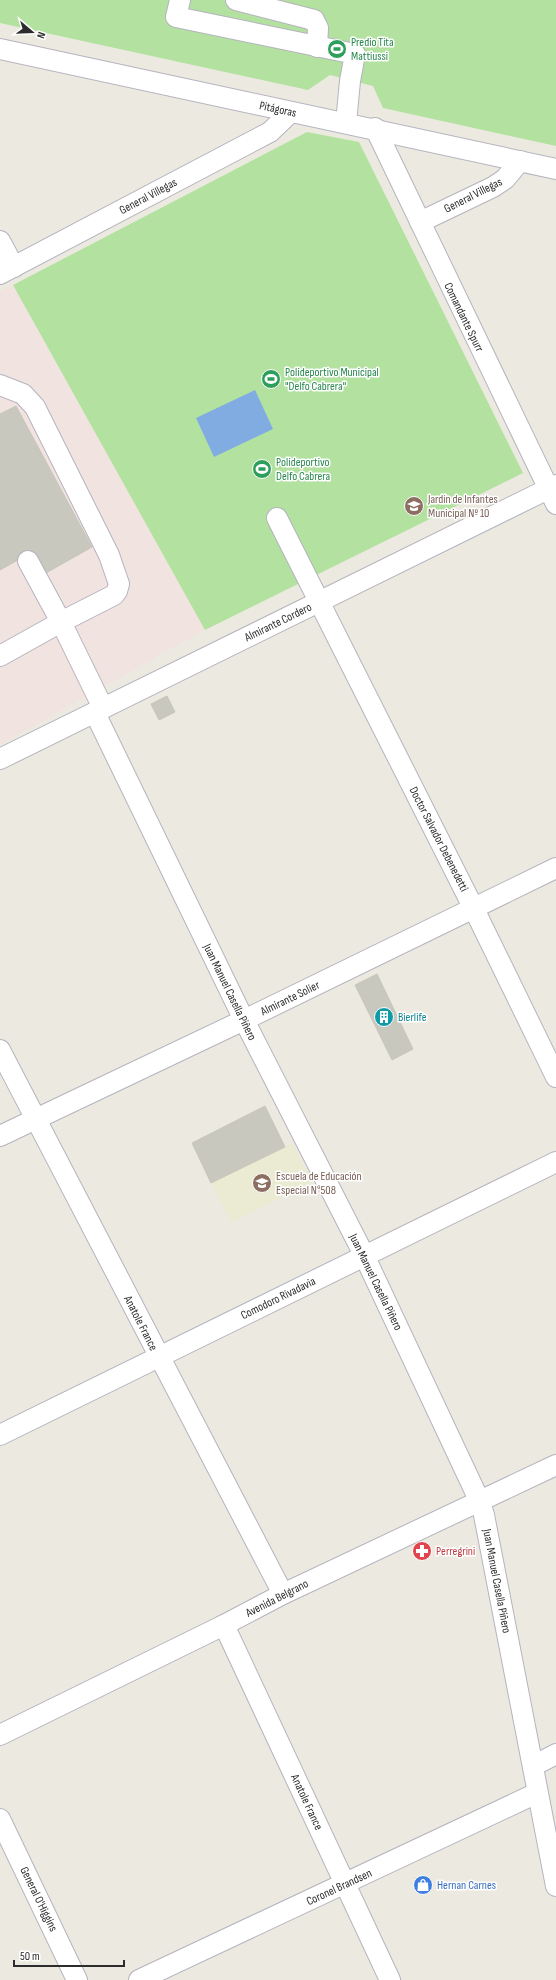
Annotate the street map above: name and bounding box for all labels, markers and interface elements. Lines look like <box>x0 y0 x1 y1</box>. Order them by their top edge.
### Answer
north arrow <box>12 12 52 52</box>
text: N <box>34 30 48 40</box>
place label: Predio Tita Mattiussi <box>351 35 394 64</box>
sports icon: Predio Tita Mattiussi <box>326 38 348 60</box>
street label: Pitágoras <box>258 98 298 121</box>
street label: General Villegas <box>442 174 505 216</box>
street label: General Villegas <box>117 175 180 218</box>
street label: Comandante Spurr <box>440 280 487 355</box>
place label: Polideportivo Municipal "Delfo Cabrera" <box>285 365 379 394</box>
sports icon: Polideportivo Municipal "Delfo Cabrera" <box>260 368 282 390</box>
place label: Polideportivo Delfo Cabrera <box>276 455 331 484</box>
sports icon: Polideportivo Delfo Cabrera <box>251 458 273 480</box>
place label: Jardín de Infantes Municipal Nº 10 <box>427 492 498 521</box>
school or university icon: Jardín de Infantes Municipal Nº 10 <box>403 495 425 517</box>
street label: Almirante Cordero <box>241 600 314 646</box>
street label: Doctor Salvador Debenedetti <box>406 784 472 894</box>
street label: Juan Manuel Casella Piñero <box>199 940 260 1043</box>
street label: Almirante Solier <box>257 977 323 1020</box>
building icon: Bierlife <box>373 1006 395 1028</box>
place label: Bierlife <box>398 1010 427 1025</box>
place label: Escuela de Educación Especial N°508 <box>276 1169 362 1198</box>
school or university icon: Escuela de Educación Especial N°508 <box>251 1172 273 1194</box>
street label: Juan Manuel Casella Piñero <box>345 1230 406 1333</box>
street label: Comodoro Rivadavia <box>238 1274 318 1323</box>
street label: Anatole France <box>120 1292 161 1353</box>
street label: Juan Manuel Casella Piñero <box>479 1527 514 1634</box>
pharmacy icon: Perregrini <box>411 1540 433 1562</box>
place label: Perregrini <box>436 1544 475 1559</box>
street label: Avenida Belgrano <box>242 1576 311 1621</box>
street label: Anatole France <box>287 1771 326 1833</box>
street label: General O'Higgins <box>16 1864 61 1934</box>
street label: Coronel Brandsen <box>304 1866 374 1909</box>
shop icon: Hernan Carnes <box>412 1874 434 1896</box>
place label: Hernan Carnes <box>437 1878 496 1893</box>
scale bar <box>14 1942 124 1968</box>
text: 50 m <box>20 1949 40 1964</box>

